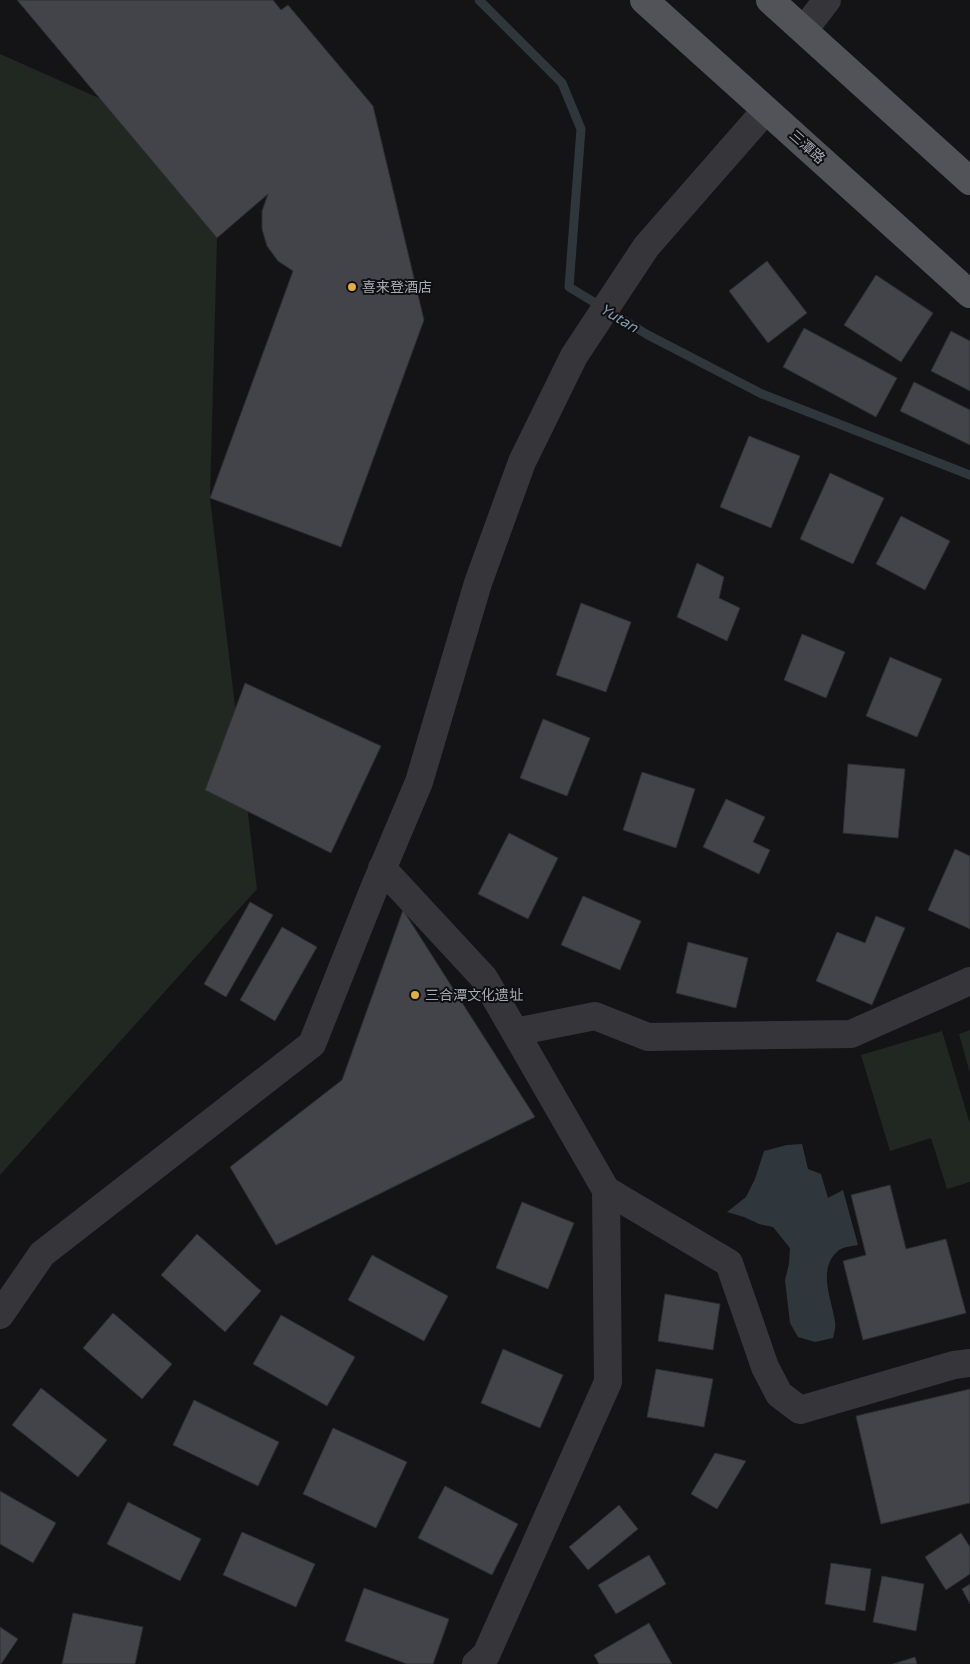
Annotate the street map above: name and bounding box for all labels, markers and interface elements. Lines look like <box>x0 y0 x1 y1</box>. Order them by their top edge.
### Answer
street label: 三潭路 <box>786 127 828 167</box>
place label: 喜来登酒店 <box>362 279 432 296</box>
marker: 喜来登酒店 <box>346 281 358 293</box>
water label: Yutan <box>597 300 642 337</box>
place label: 三合潭文化遗址 <box>425 987 523 1004</box>
marker: 三合潭文化遗址 <box>409 989 421 1001</box>

